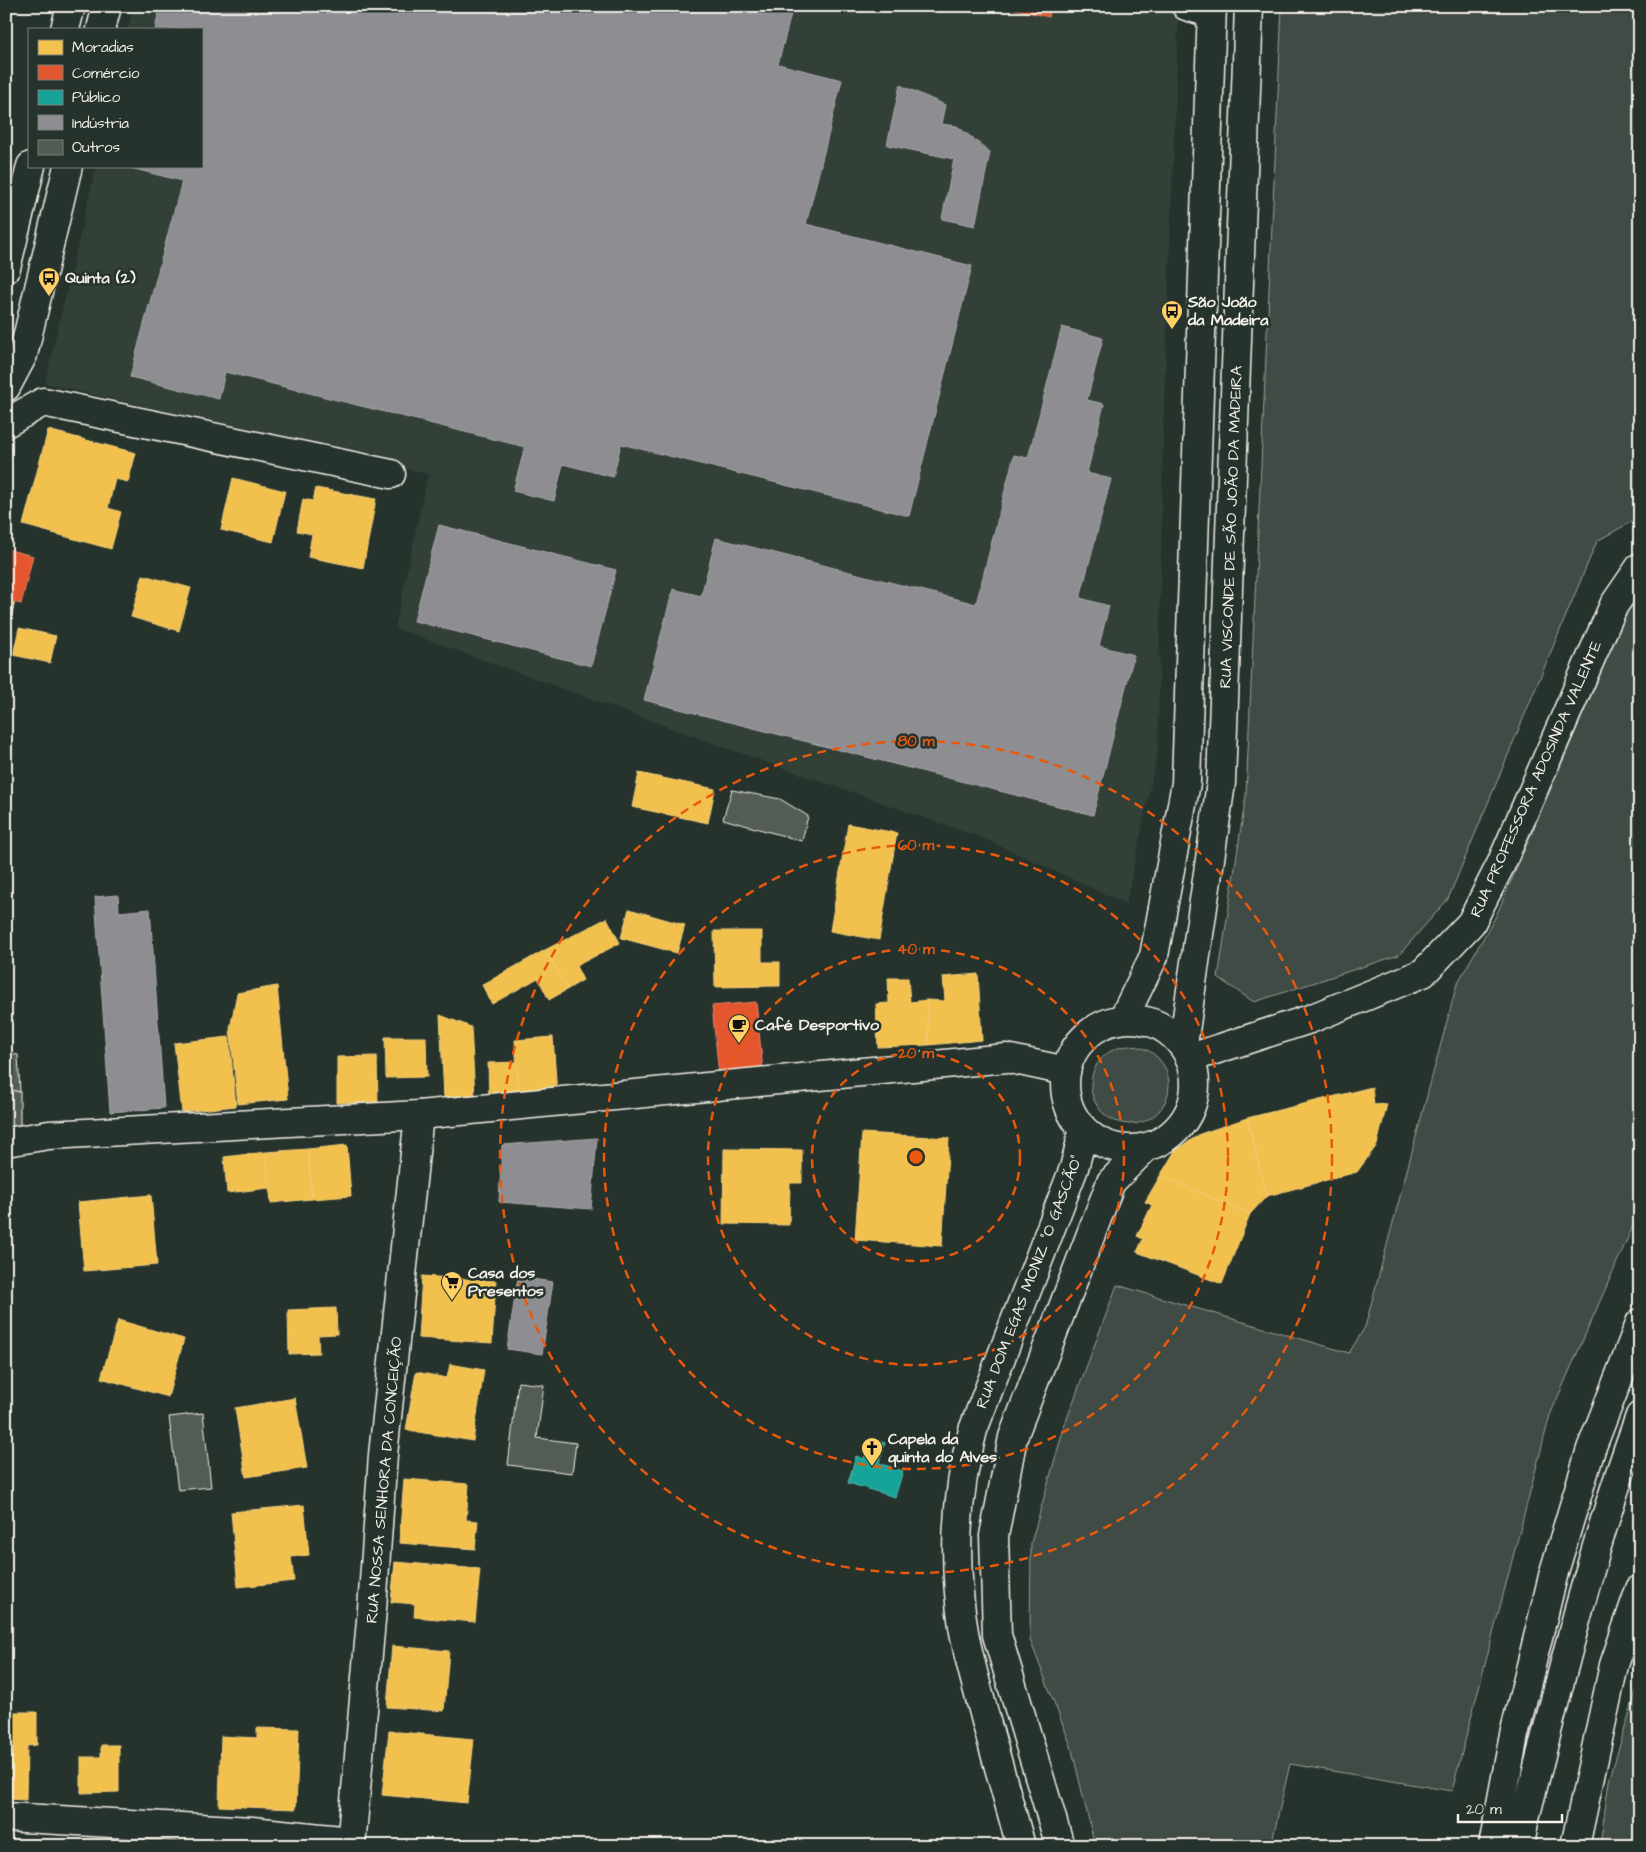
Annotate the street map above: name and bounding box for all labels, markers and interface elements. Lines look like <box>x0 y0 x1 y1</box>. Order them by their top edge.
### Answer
legend <box>28 28 202 168</box>
text: Moradias <box>72 37 134 58</box>
text: Comércio <box>72 63 140 84</box>
text: Público <box>72 87 121 108</box>
text: Indústria <box>72 113 129 134</box>
text: Outros <box>72 137 120 158</box>
bus stop icon: Quinta (2) <box>37 266 61 297</box>
place label: Quinta (2) <box>65 267 136 289</box>
place label: São João da Madeira <box>1187 291 1269 331</box>
bus stop icon: São João da Madeira <box>1160 299 1184 330</box>
street label: RUA VISCONDE DE SÃO JOÃO DA MADEIRA <box>1214 365 1248 689</box>
street label: RUA PROFESSORA ADOSINDA VALENTE <box>1465 637 1607 921</box>
text: 80 m <box>898 731 935 752</box>
text: 60 m <box>898 835 935 856</box>
text: 40 m <box>897 939 935 960</box>
cafe icon: Café Desportivo <box>727 1013 751 1044</box>
place label: Café Desportivo <box>755 1014 880 1036</box>
text: 20 m <box>897 1043 934 1064</box>
centre of rings <box>907 1148 925 1166</box>
street label: RUA DOM EGAS MONIZ "O GASCÃO" <box>970 1152 1088 1412</box>
place label: Casa dos Presentos <box>468 1262 544 1302</box>
supermarket icon: Casa dos Presentos <box>440 1270 464 1301</box>
street label: RUA NOSSA SENHORA DA CONCEIÇÃO <box>360 1335 408 1624</box>
place label: Capela da quinta do Alves <box>888 1428 997 1468</box>
church icon: Capela da quinta do Alves <box>860 1436 884 1467</box>
scale bar <box>1458 1792 1562 1824</box>
text: 20 m <box>1466 1799 1502 1820</box>

